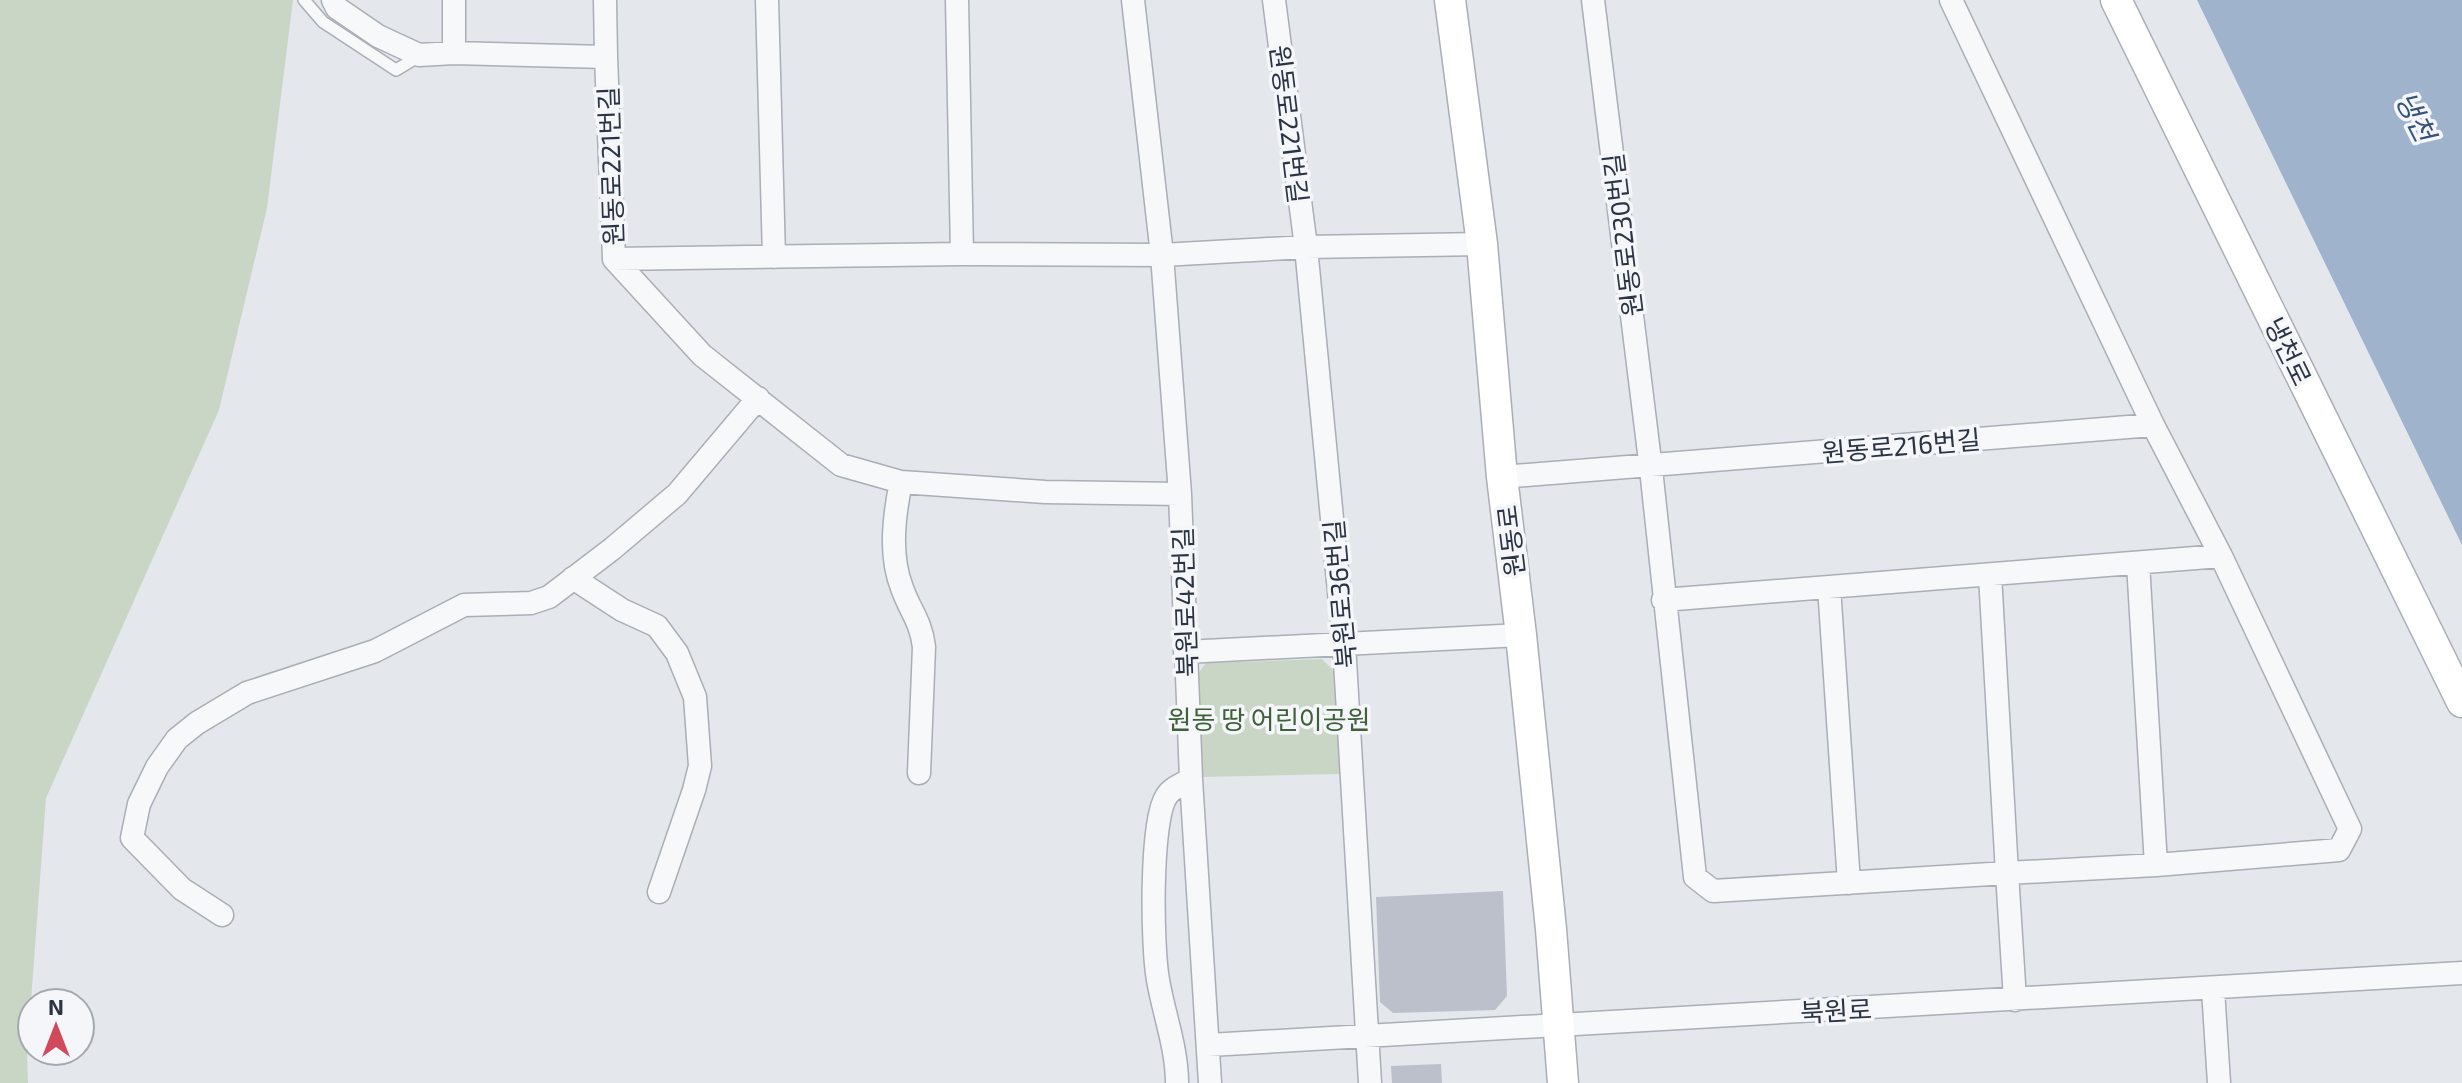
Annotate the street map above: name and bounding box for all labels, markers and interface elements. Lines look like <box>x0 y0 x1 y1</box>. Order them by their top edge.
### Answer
street label: 원동로221번길 <box>1265 43 1315 205</box>
water label: 냉천 <box>2389 85 2444 150</box>
street label: 원동로221번길 <box>592 86 628 246</box>
street label: 원동로230번길 <box>1597 152 1647 318</box>
street label: 냉천로 <box>2259 312 2319 390</box>
street label: 원동로216번길 <box>1820 423 1982 467</box>
street label: 원동로 <box>1490 503 1530 579</box>
street label: 북원로36번길 <box>1317 518 1361 670</box>
street label: 북원로42번길 <box>1166 526 1202 678</box>
park label: 원동 땅 어린이공원 <box>1168 703 1370 734</box>
north arrow <box>16 987 96 1067</box>
text: N <box>48 993 64 1019</box>
street label: 북원로 <box>1799 993 1873 1027</box>

